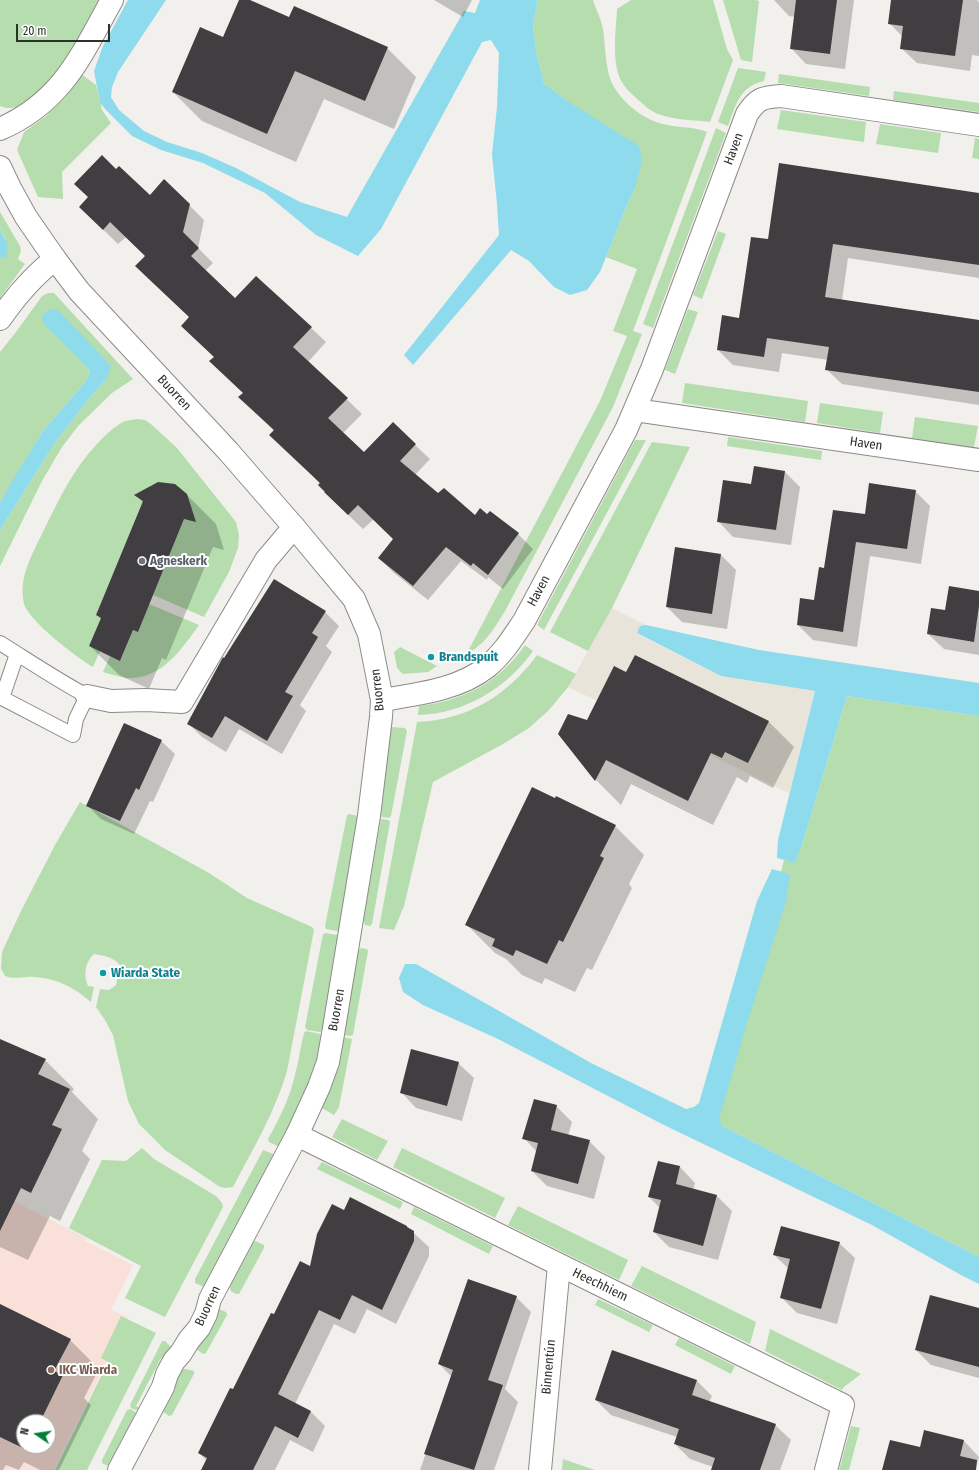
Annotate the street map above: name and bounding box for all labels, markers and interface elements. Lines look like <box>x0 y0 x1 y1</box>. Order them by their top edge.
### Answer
scale bar <box>18 16 112 42</box>
text: 20 m <box>23 24 47 38</box>
street label: Haven <box>721 131 747 167</box>
street label: Buorren <box>154 372 194 414</box>
street label: Haven <box>849 434 883 454</box>
place label: Agneskerk <box>150 553 207 569</box>
marker: Agneskerk <box>137 556 147 566</box>
street label: Haven <box>524 573 554 609</box>
place label: Brandspuit <box>439 649 498 665</box>
marker: Brandspuit <box>426 652 436 662</box>
street label: Buorren <box>368 668 388 712</box>
place label: Wiarda State <box>111 965 180 981</box>
marker: Wiarda State <box>98 968 108 978</box>
street label: Buorren <box>326 988 348 1032</box>
street label: Heechhiem <box>570 1265 630 1305</box>
street label: Buorren <box>192 1283 224 1329</box>
street label: Binnentún <box>539 1339 559 1395</box>
place label: IKC Wiarda <box>59 1362 117 1378</box>
marker: IKC Wiarda <box>46 1365 56 1375</box>
north arrow <box>16 1414 56 1454</box>
text: N <box>18 1427 32 1436</box>

